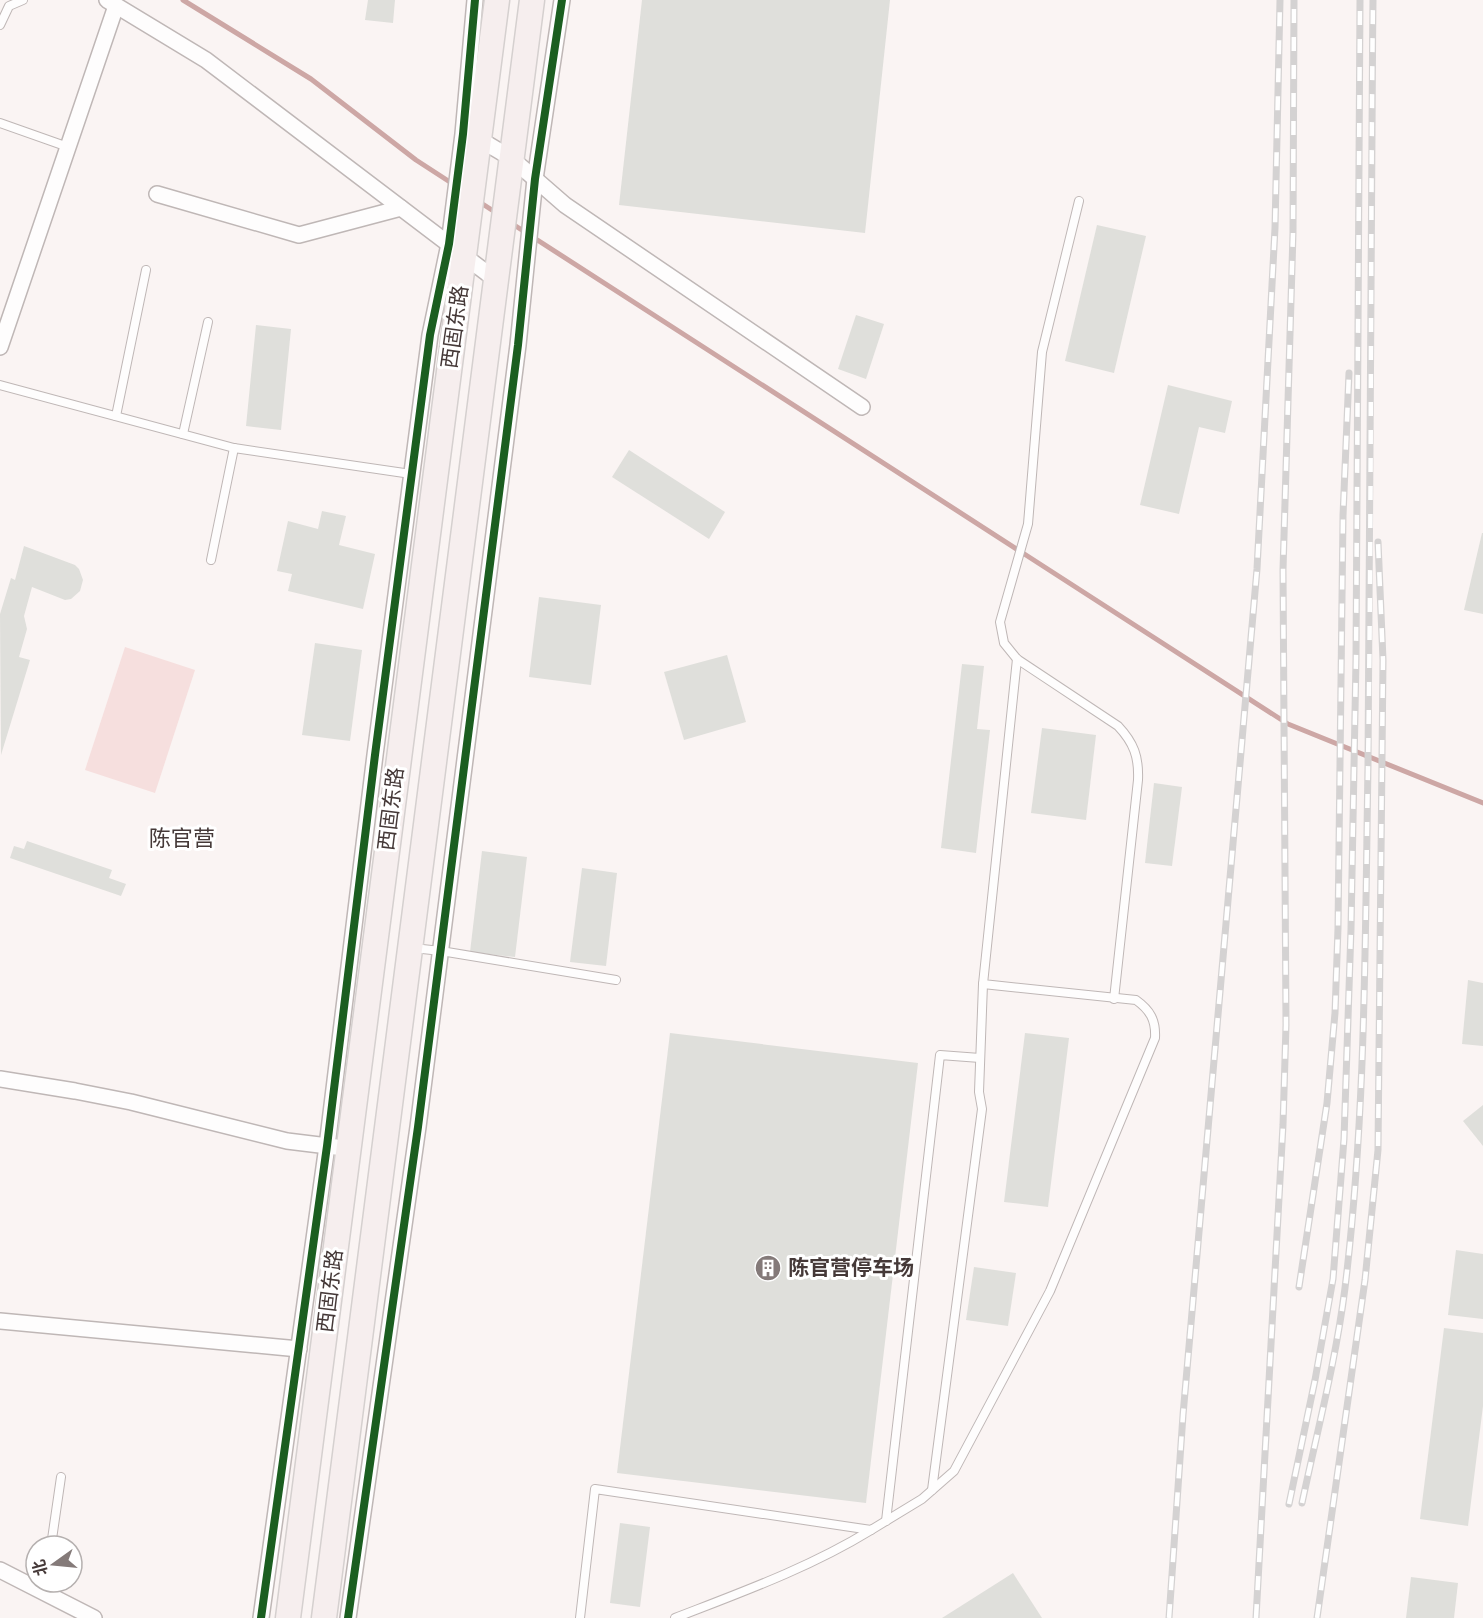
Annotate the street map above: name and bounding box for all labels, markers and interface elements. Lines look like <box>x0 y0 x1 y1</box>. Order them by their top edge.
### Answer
street label: 西固东路 <box>435 283 473 370</box>
street label: 西固东路 <box>372 766 408 852</box>
district label: 陈官营 <box>149 824 215 851</box>
street label: 西固东路 <box>311 1248 347 1334</box>
building icon: 陈官营停车场 <box>753 1253 783 1283</box>
place label: 陈官营停车场 <box>788 1254 914 1280</box>
north arrow <box>24 1534 84 1594</box>
text: 北 <box>28 1558 51 1578</box>

